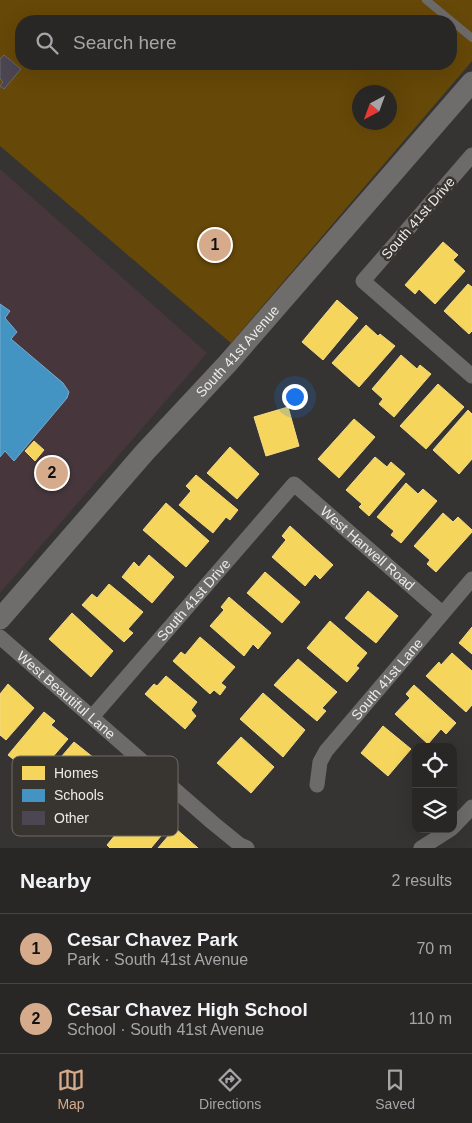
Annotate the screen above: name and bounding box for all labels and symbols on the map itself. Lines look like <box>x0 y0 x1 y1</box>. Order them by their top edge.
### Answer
north arrow <box>352 85 397 130</box>
street label: South 41st Drive <box>378 174 458 262</box>
pin: 1 <box>199 226 231 264</box>
street label: South 41st Avenue <box>192 302 283 400</box>
your location <box>282 384 308 410</box>
pin: 2 <box>36 454 68 492</box>
street label: West Harwell Road <box>317 503 418 594</box>
street label: South 41st Drive <box>154 555 234 644</box>
street label: South 41st Lane <box>348 635 426 723</box>
street label: West Beautiful Lane <box>14 648 119 742</box>
legend <box>12 756 178 836</box>
text: Homes <box>54 765 98 781</box>
text: Schools <box>54 787 104 803</box>
text: Other <box>54 810 89 826</box>

